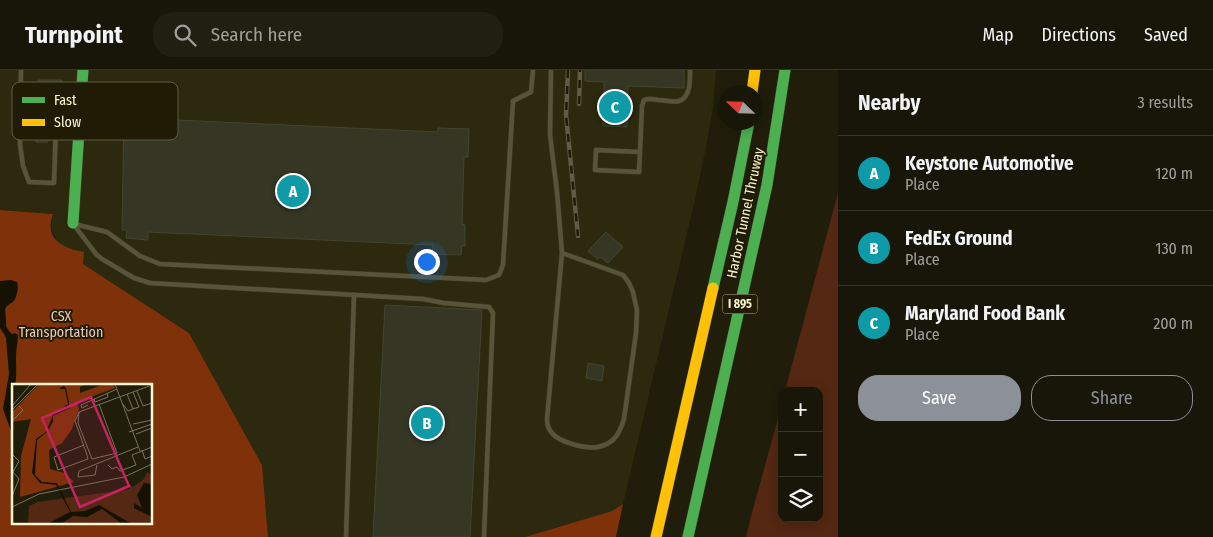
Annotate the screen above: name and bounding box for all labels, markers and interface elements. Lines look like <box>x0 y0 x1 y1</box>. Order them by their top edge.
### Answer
search box <box>153 12 503 57</box>
text: Turnpoint <box>25 21 123 49</box>
icon: search <box>171 21 199 49</box>
text: Search here <box>211 23 302 46</box>
text: Map <box>982 24 1014 46</box>
text: Directions <box>1042 24 1116 46</box>
text: Saved <box>1144 24 1188 46</box>
legend <box>12 82 178 140</box>
north arrow <box>718 85 763 130</box>
pin: C <box>599 88 631 126</box>
text: Nearby <box>858 90 920 116</box>
text: Fast <box>54 92 77 109</box>
text: 3 results <box>1137 93 1193 112</box>
text: Slow <box>54 114 81 131</box>
street label: Harbor Tunnel Thruway <box>723 146 768 280</box>
text: Keystone Automotive <box>905 152 1074 175</box>
text: A <box>870 164 878 183</box>
text: 120 m <box>1155 164 1193 183</box>
pin: A <box>277 172 309 210</box>
text: Place <box>905 175 940 194</box>
text: FedEx Ground <box>905 227 1013 250</box>
text: B <box>870 239 878 258</box>
text: 130 m <box>1155 239 1193 258</box>
your location <box>414 249 440 275</box>
text: Place <box>905 250 940 269</box>
road number: I 895 <box>722 294 758 313</box>
text: Maryland Food Bank <box>905 302 1065 325</box>
park label: CSX Transportation <box>19 308 103 341</box>
text: C <box>870 314 878 333</box>
text: 200 m <box>1153 314 1193 333</box>
text: Place <box>905 325 940 344</box>
button: Save <box>858 375 1021 421</box>
button: Share <box>1031 375 1193 421</box>
inset map <box>12 384 152 524</box>
map controls <box>778 387 823 522</box>
button: + <box>778 387 823 432</box>
pin: B <box>411 404 443 442</box>
button: − <box>778 432 823 477</box>
button: layers <box>778 477 823 522</box>

